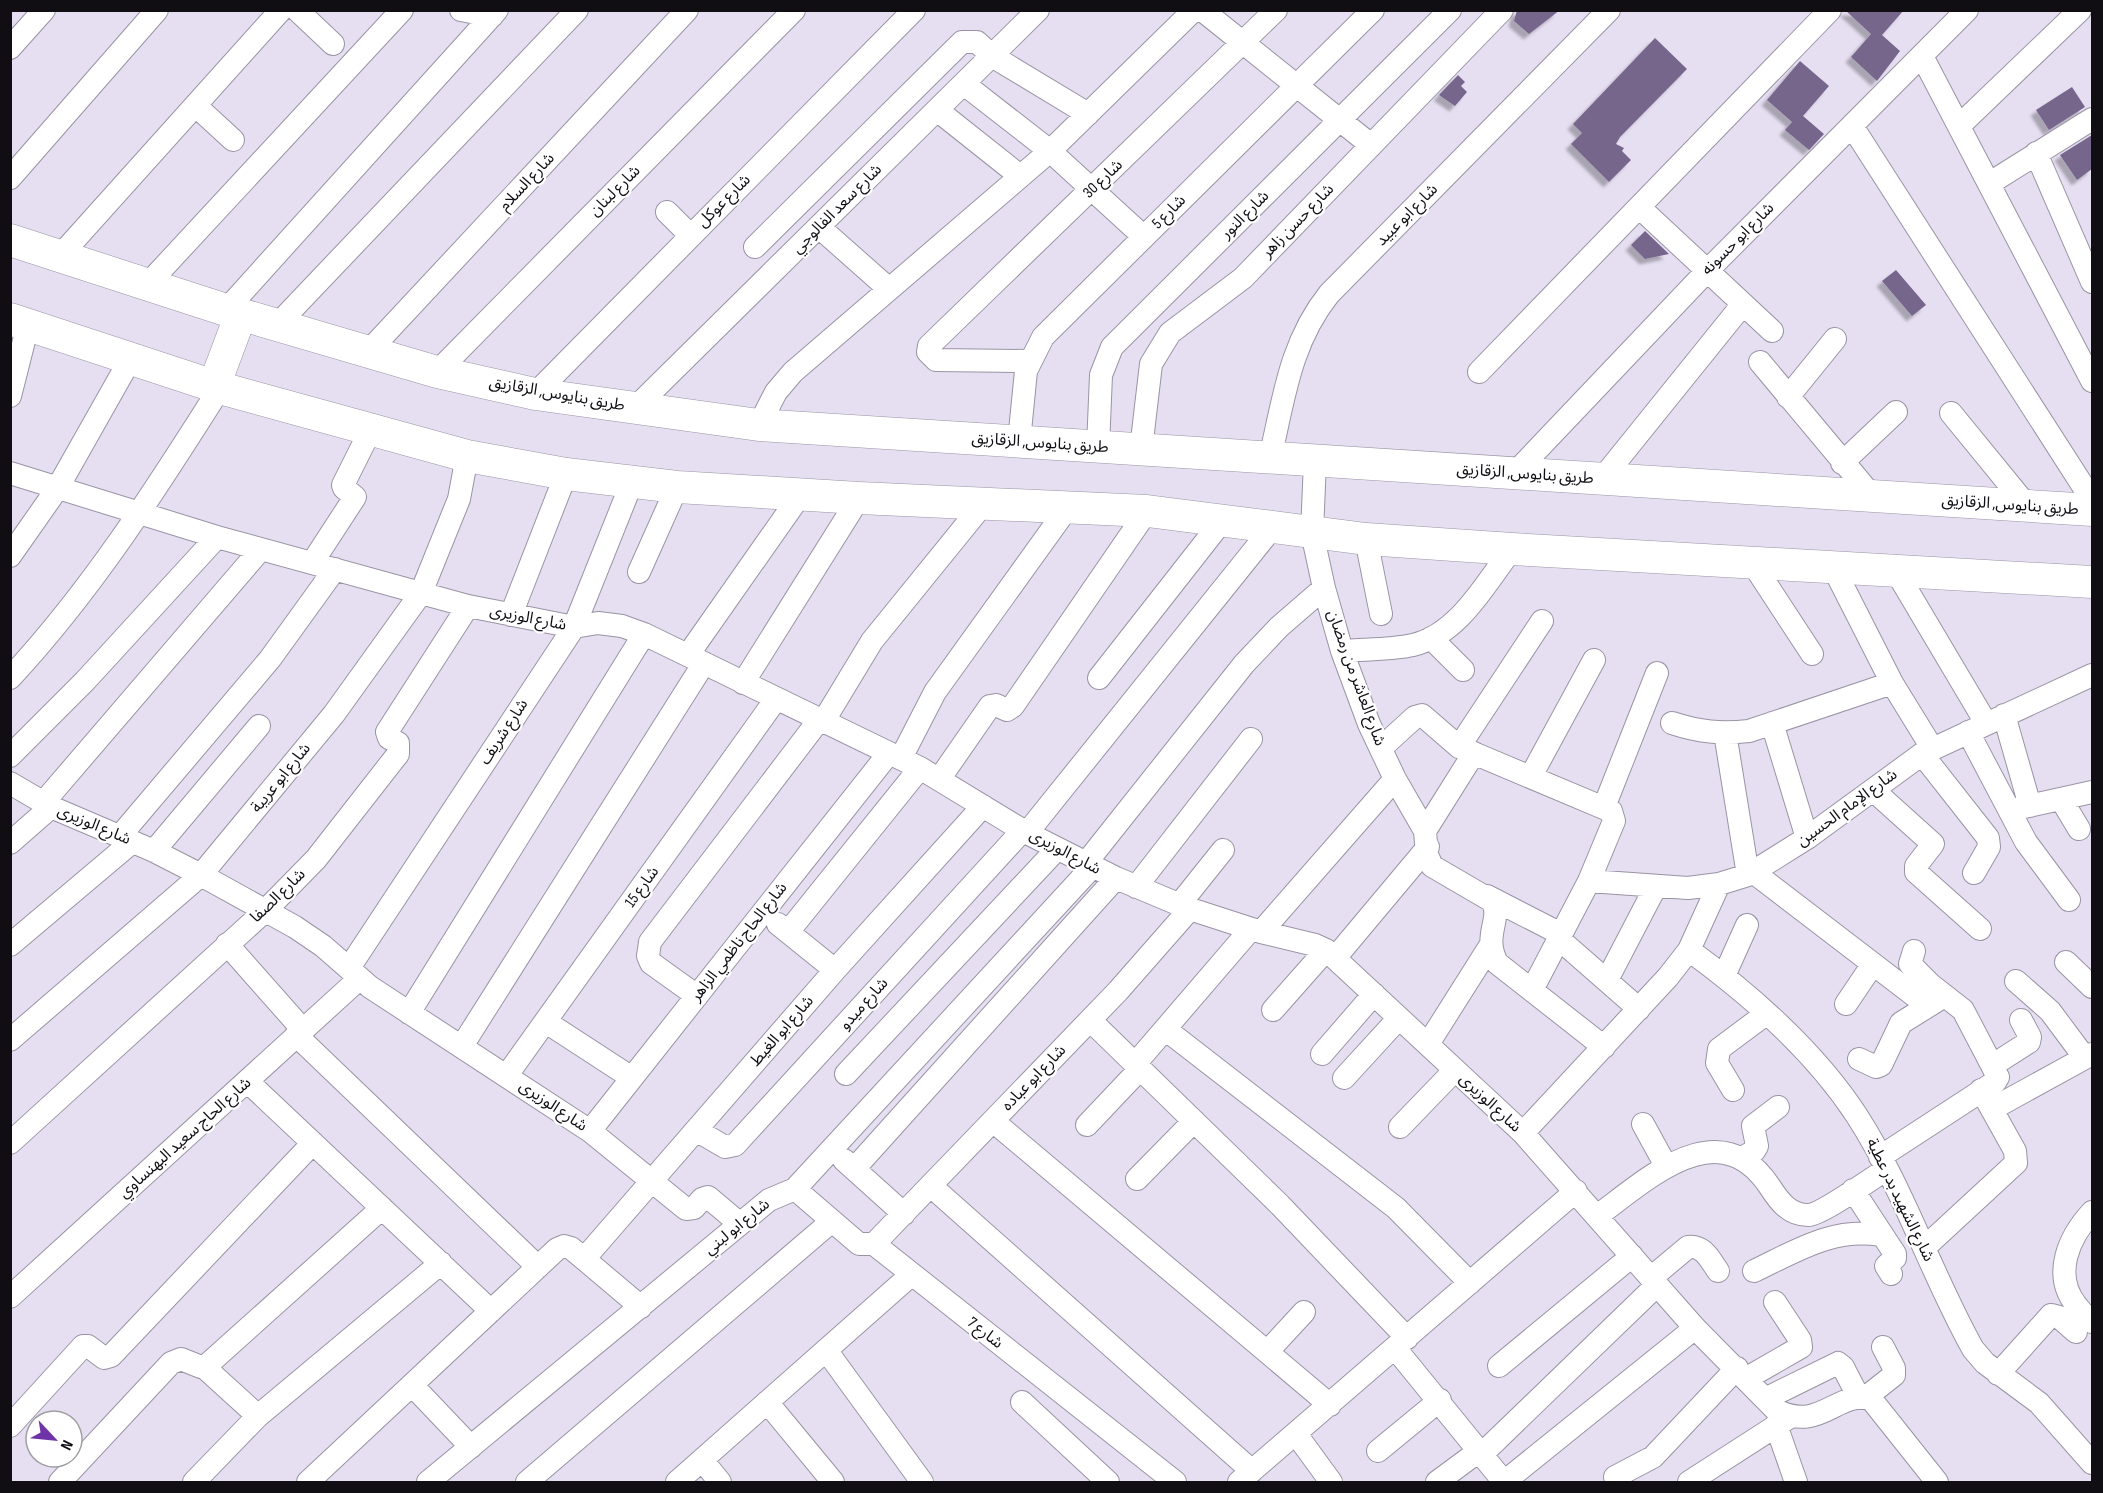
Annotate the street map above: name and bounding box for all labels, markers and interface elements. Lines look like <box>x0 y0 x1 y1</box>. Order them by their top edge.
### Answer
street label: شارع السلام <box>495 149 560 216</box>
street label: شارع 30 <box>1079 156 1128 204</box>
street label: شارع سعد الفالوجي <box>788 160 887 259</box>
street label: شارع لبنان <box>585 161 646 222</box>
street label: شارع عوكل <box>693 170 756 233</box>
street label: شارع حسن زاهر <box>1257 180 1340 264</box>
street label: شارع ابو عبيد <box>1372 180 1443 251</box>
street label: شارع النور <box>1216 187 1275 245</box>
street label: شارع 5 <box>1148 191 1191 234</box>
street label: شارع ابو حسونه <box>1698 199 1780 281</box>
street label: طريق بنايوس, الزقازيق <box>488 373 626 415</box>
street label: طريق بنايوس, الزقازيق <box>971 429 1109 457</box>
street label: طريق بنايوس, الزقازيق <box>1456 460 1594 488</box>
street label: طريق بنايوس, الزقازيق <box>1941 491 2079 519</box>
street label: شارع الوزيرى <box>488 601 568 637</box>
street label: شارع العاشر من رمضان <box>1321 607 1389 749</box>
street label: شارع شريف <box>476 696 534 769</box>
street label: شارع ابو عريبة <box>247 739 316 818</box>
street label: شارع الإمام الحسين <box>1793 765 1902 852</box>
street label: شارع الوزيرى <box>54 801 134 851</box>
street label: شارع الوزيرى <box>1025 825 1104 880</box>
street label: شارع 15 <box>621 863 665 912</box>
street label: شارع الصفا <box>246 865 311 928</box>
street label: شارع الحاج ناظمي الزاهر <box>686 879 793 1007</box>
street label: شارع ميدو <box>836 974 894 1035</box>
street label: شارع ابو الغيط <box>746 992 819 1072</box>
street label: شارع ابو عباده <box>998 1041 1072 1116</box>
street label: شارع الوزيرى <box>1454 1069 1525 1138</box>
street label: شارع الحاج سعيد البهنساوي <box>115 1073 257 1204</box>
street label: شارع الوزيرى <box>514 1076 591 1137</box>
street label: شارع الشهيد بدر عطية <box>1860 1135 1938 1266</box>
street label: شارع ابو لبني <box>700 1195 775 1261</box>
street label: شارع 7 <box>962 1313 1007 1354</box>
north arrow <box>24 1409 84 1469</box>
text: N <box>56 1437 77 1453</box>

